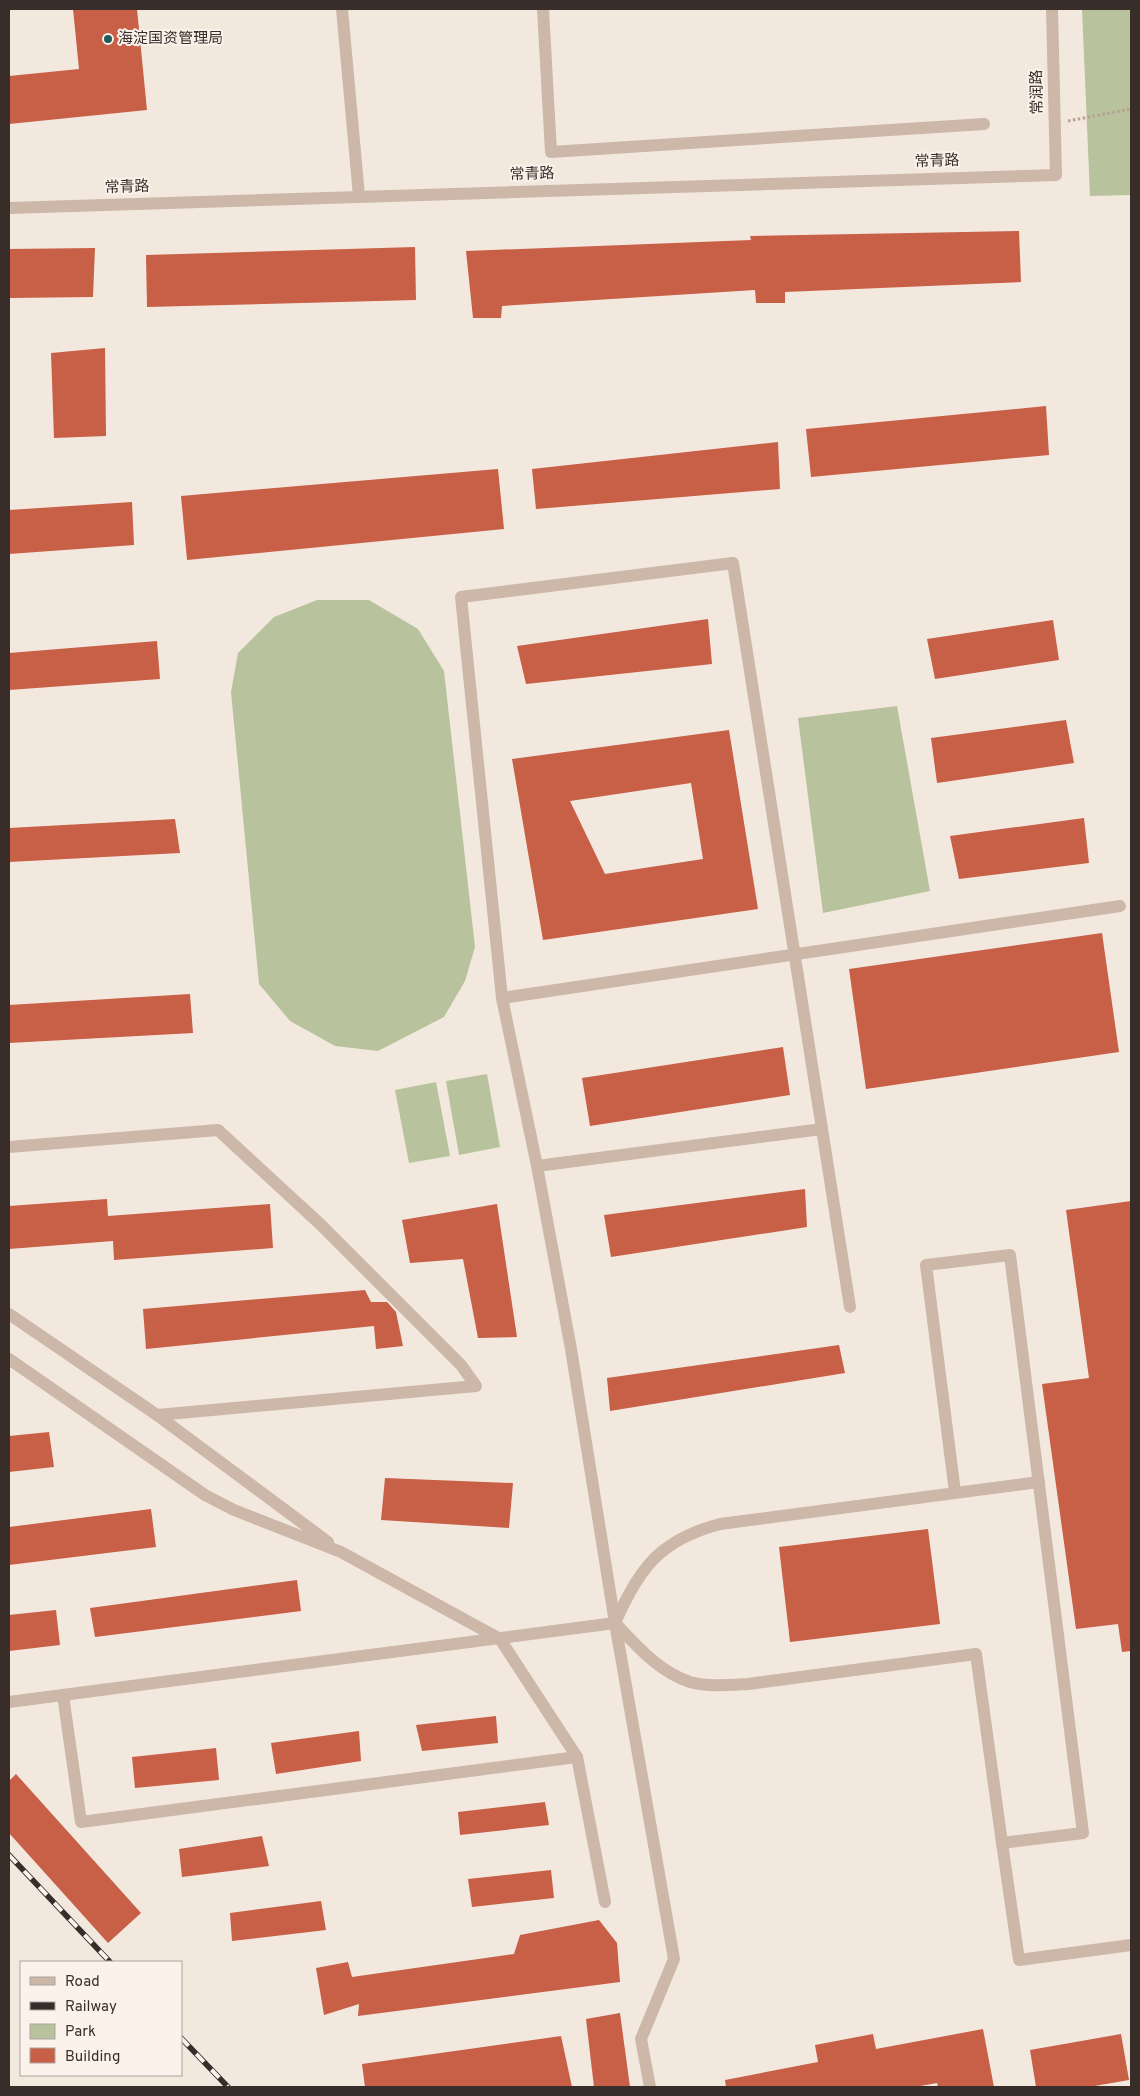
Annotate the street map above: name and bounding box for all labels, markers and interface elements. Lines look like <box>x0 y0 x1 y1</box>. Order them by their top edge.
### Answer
place label: 海淀国资管理局 <box>118 30 223 49</box>
marker: 海淀国资管理局 <box>102 33 114 45</box>
street label: 常润路 <box>1028 69 1048 115</box>
street label: 常青路 <box>914 152 960 172</box>
street label: 常青路 <box>509 165 555 185</box>
street label: 常青路 <box>104 178 150 198</box>
legend <box>20 1961 182 2076</box>
text: Road <box>65 1973 100 1992</box>
text: Railway <box>65 1998 117 2017</box>
text: Park <box>65 2023 96 2042</box>
text: Building <box>65 2048 120 2067</box>

